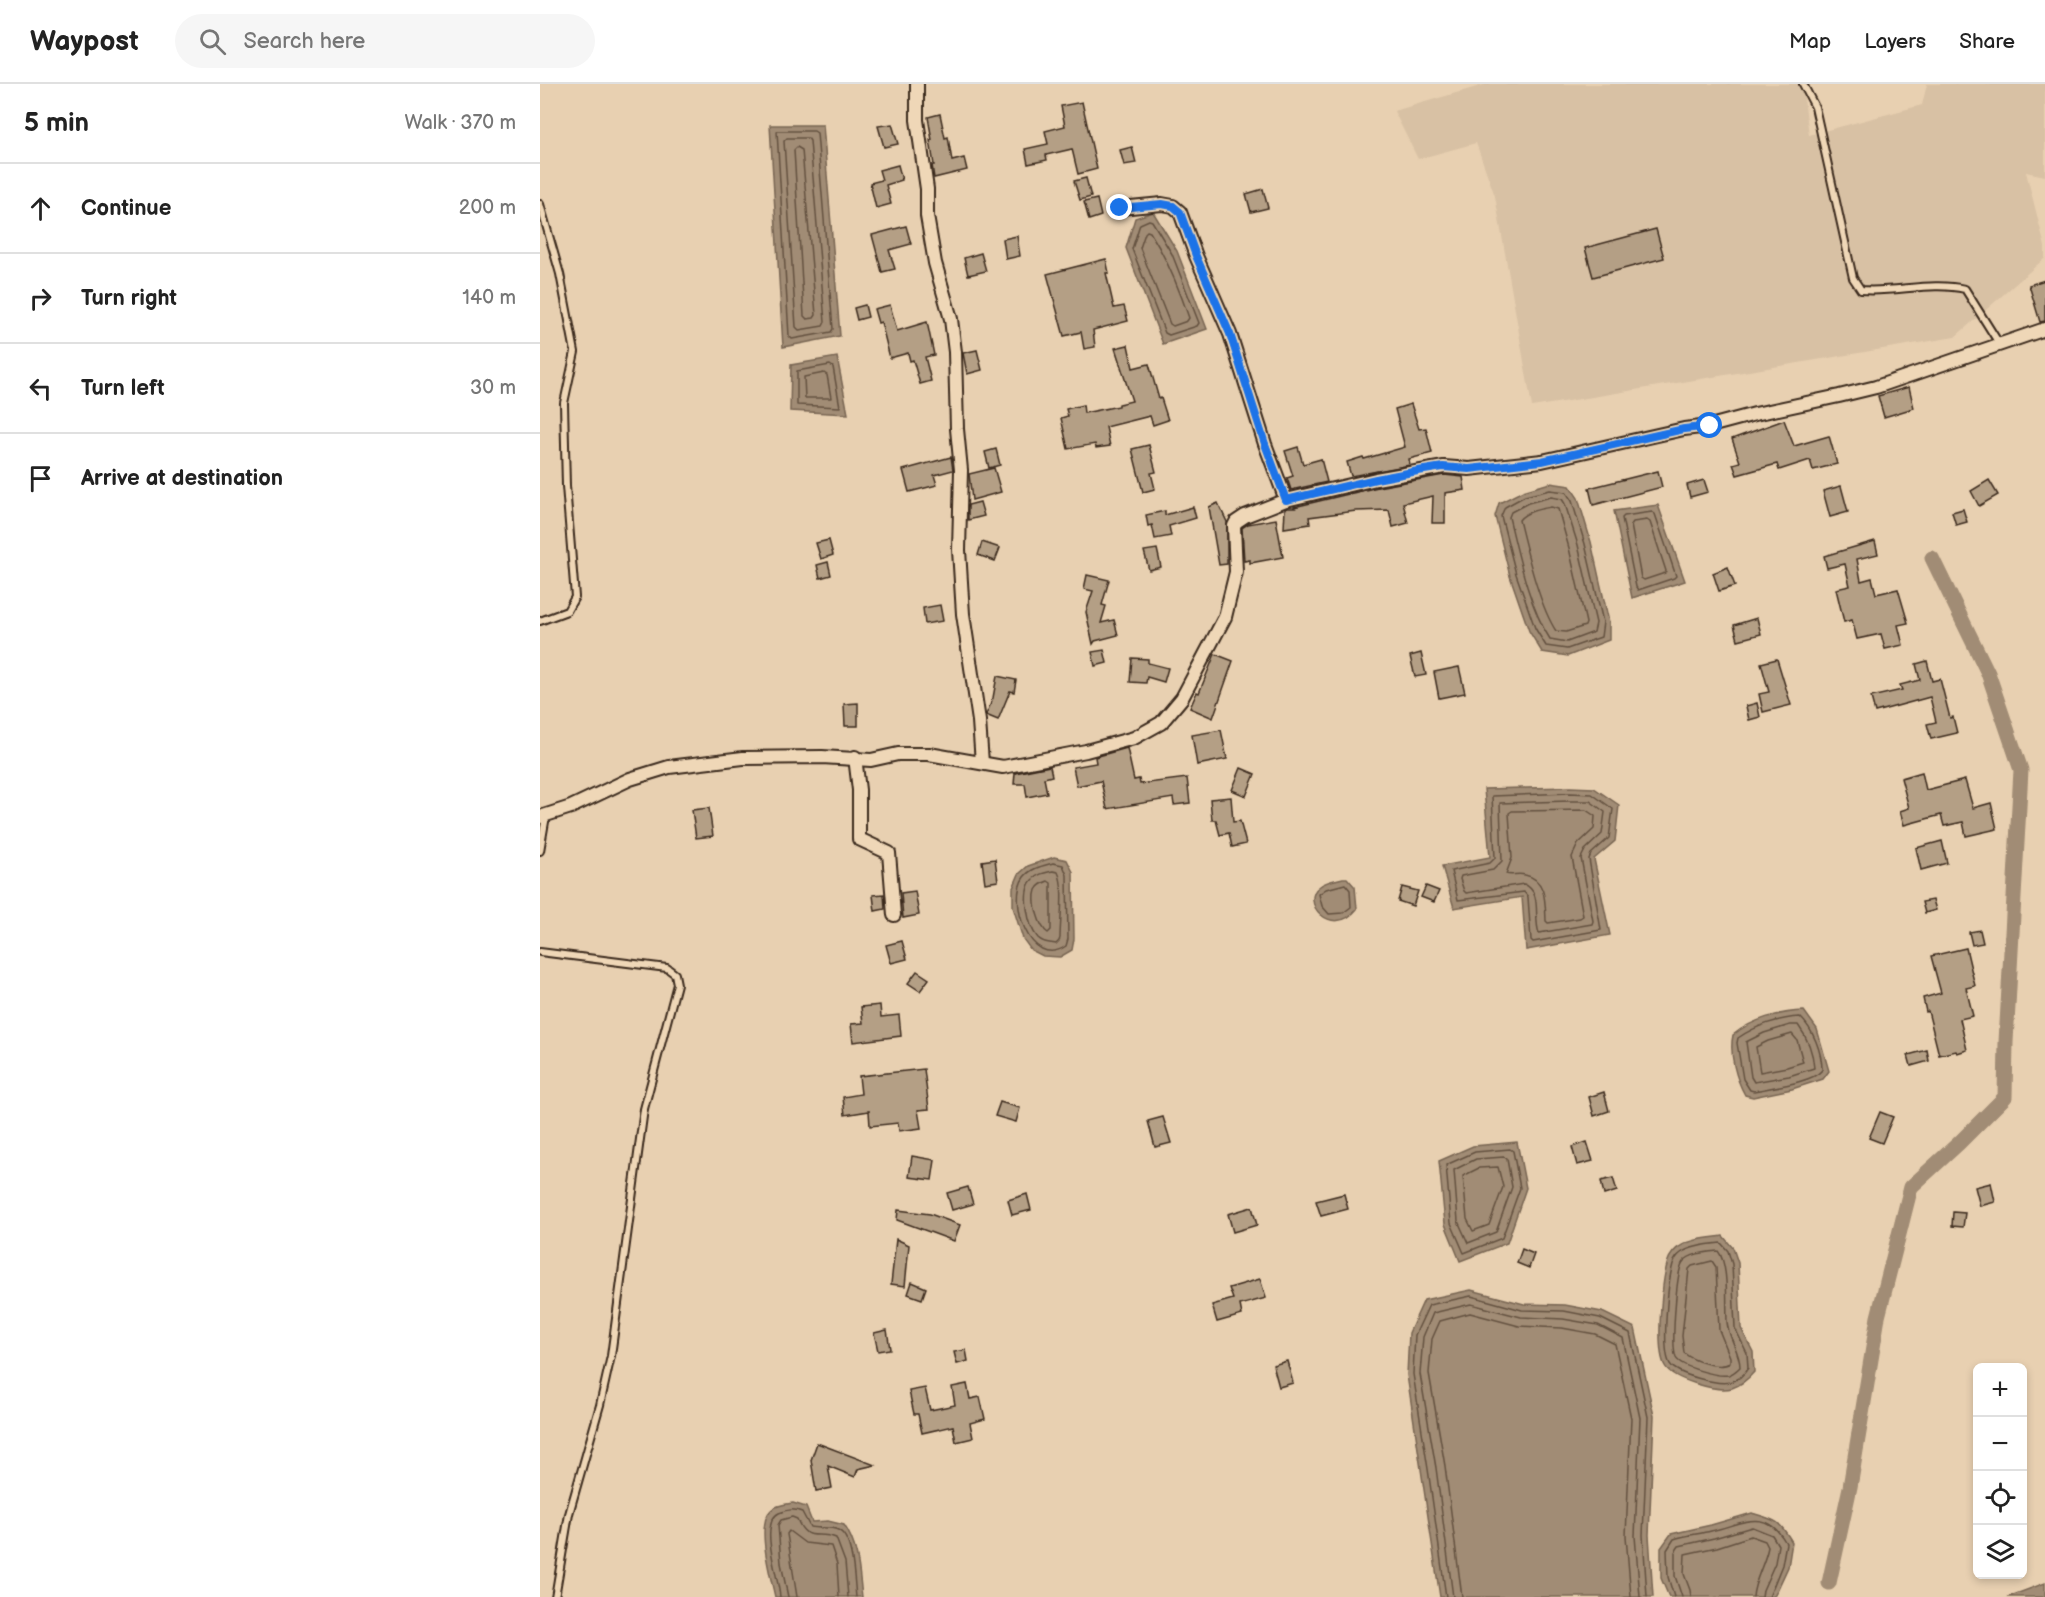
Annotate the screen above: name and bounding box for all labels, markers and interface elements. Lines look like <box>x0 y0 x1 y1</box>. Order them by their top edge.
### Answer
search box <box>175 14 595 68</box>
text: Waypost <box>30 25 139 58</box>
icon: search <box>196 25 229 58</box>
text: Search here <box>244 28 365 55</box>
text: Map <box>1789 29 1831 54</box>
text: Layers <box>1864 29 1926 54</box>
text: Share <box>1959 29 2015 54</box>
text: 5 min <box>24 108 89 139</box>
text: Walk · 370 m <box>404 111 516 135</box>
icon: ahead <box>24 192 57 225</box>
route end <box>1106 194 1132 220</box>
text: Continue <box>81 195 171 222</box>
text: 200 m <box>459 196 516 220</box>
icon: right <box>24 282 57 315</box>
text: Turn right <box>81 285 177 312</box>
text: 140 m <box>462 286 516 310</box>
icon: left <box>24 372 57 405</box>
text: Turn left <box>81 375 165 402</box>
text: 30 m <box>470 376 516 400</box>
route start <box>1696 412 1722 438</box>
icon: arrive <box>24 462 57 495</box>
text: Arrive at destination <box>81 465 283 492</box>
map controls <box>1973 1363 2027 1579</box>
button: + <box>1973 1363 2027 1417</box>
button: − <box>1973 1417 2027 1471</box>
button: locate <box>1973 1471 2027 1525</box>
button: layers <box>1973 1525 2027 1579</box>

